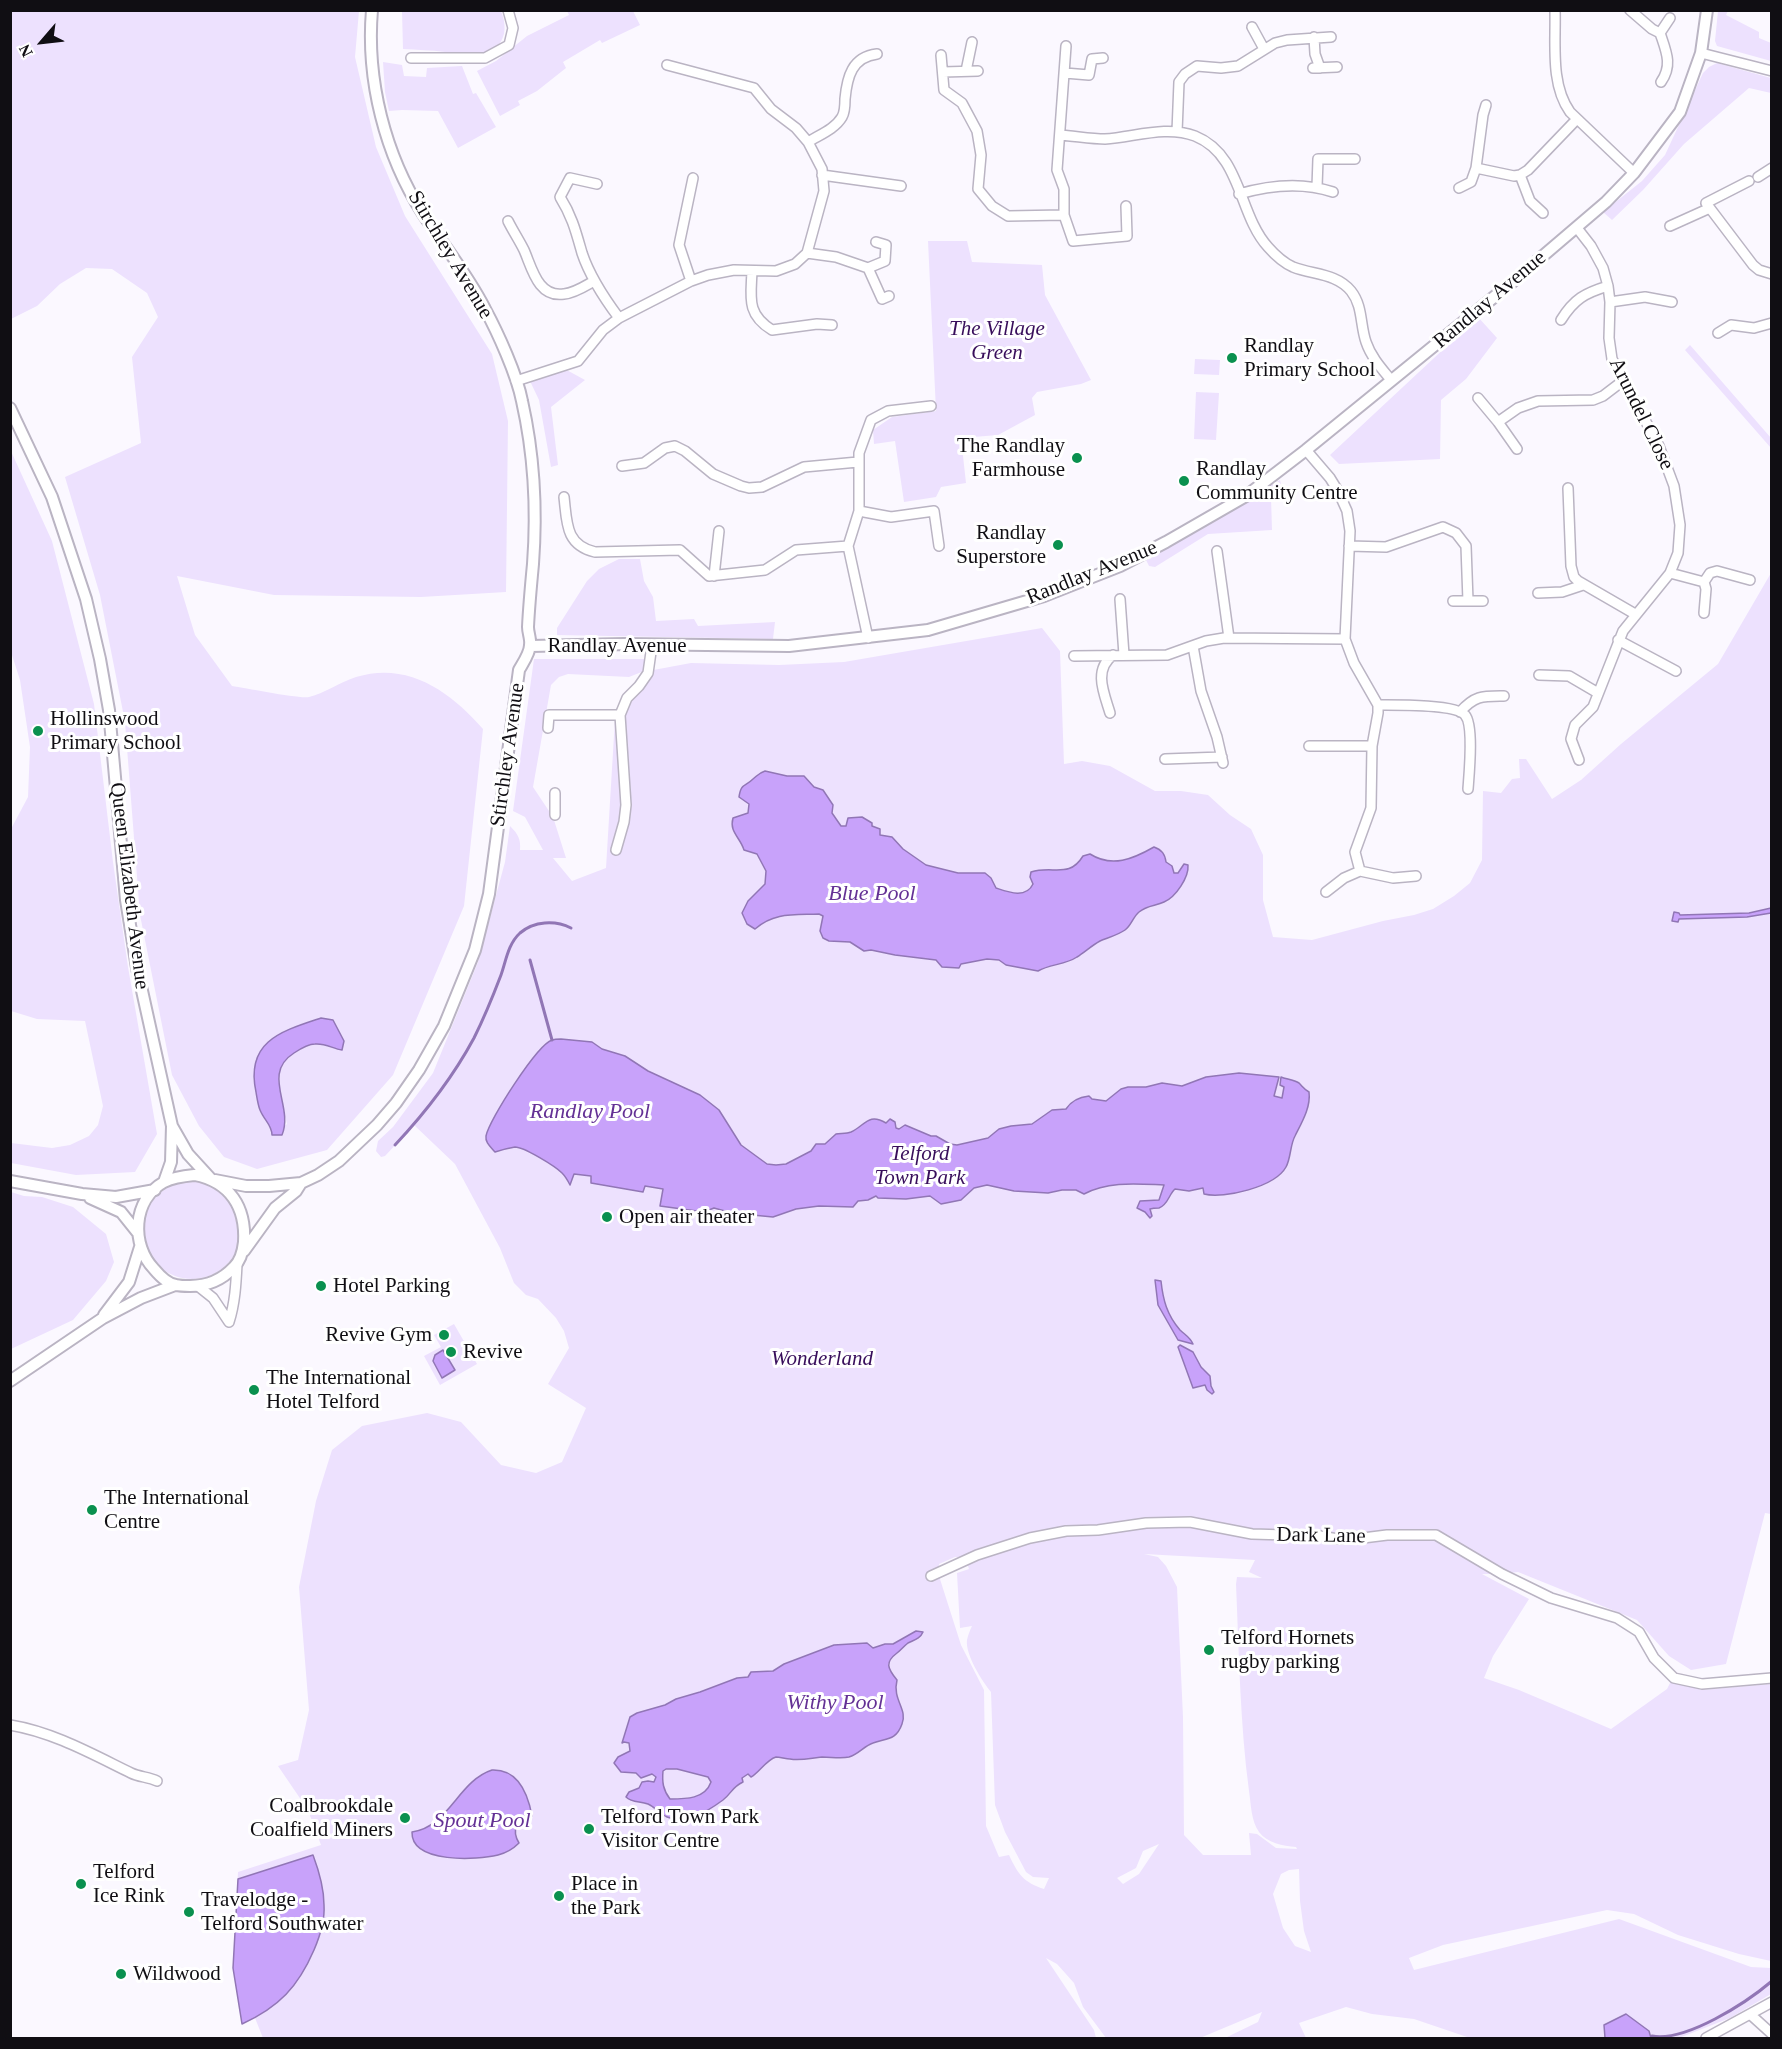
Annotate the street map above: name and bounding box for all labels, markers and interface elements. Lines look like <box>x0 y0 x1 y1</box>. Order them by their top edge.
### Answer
north arrow <box>12 12 72 72</box>
text: N <box>15 42 36 60</box>
street label: Stirchley Avenue <box>402 186 498 324</box>
street label: Randlay Avenue <box>1429 246 1551 354</box>
park label: The Village Green <box>949 316 1045 366</box>
place label: Randlay Primary School <box>1244 333 1375 383</box>
marker: Randlay Primary School <box>1225 351 1239 365</box>
street label: Arundel Close <box>1603 354 1679 474</box>
place label: The Randlay Farmhouse <box>957 433 1065 483</box>
marker: The Randlay Farmhouse <box>1070 451 1084 465</box>
place label: Randlay Community Centre <box>1196 456 1358 506</box>
marker: Randlay Community Centre <box>1177 474 1191 488</box>
place label: Randlay Superstore <box>956 520 1046 570</box>
street label: Randlay Avenue <box>1023 535 1161 611</box>
marker: Randlay Superstore <box>1051 538 1065 552</box>
street label: Randlay Avenue <box>548 633 686 659</box>
street label: Stirchley Avenue <box>485 682 531 828</box>
place label: Hollinswood Primary School <box>50 706 181 756</box>
marker: Hollinswood Primary School <box>31 724 45 738</box>
street label: Queen Elizabeth Avenue <box>104 781 154 991</box>
water label: Blue Pool <box>828 881 916 907</box>
water label: Randlay Pool <box>530 1099 650 1125</box>
park label: Telford Town Park <box>875 1141 965 1191</box>
place label: Open air theater <box>619 1204 754 1230</box>
marker: Open air theater <box>600 1210 614 1224</box>
place label: Hotel Parking <box>333 1273 450 1299</box>
marker: Hotel Parking <box>314 1279 328 1293</box>
place label: Revive Gym <box>325 1322 432 1348</box>
marker: Revive Gym <box>437 1328 451 1342</box>
place label: Revive <box>463 1339 522 1365</box>
marker: Revive <box>444 1345 458 1359</box>
park label: Wonderland <box>771 1346 873 1372</box>
place label: The International Hotel Telford <box>266 1365 411 1415</box>
marker: The International Hotel Telford <box>247 1383 261 1397</box>
place label: The International Centre <box>104 1485 249 1535</box>
marker: The International Centre <box>85 1503 99 1517</box>
street label: Dark Lane <box>1276 1523 1366 1549</box>
place label: Telford Hornets rugby parking <box>1221 1625 1354 1675</box>
marker: Telford Hornets rugby parking <box>1202 1643 1216 1657</box>
water label: Withy Pool <box>786 1690 884 1716</box>
place label: Coalbrookdale Coalfield Miners <box>250 1793 393 1843</box>
place label: Telford Town Park Visitor Centre <box>601 1804 759 1854</box>
water label: Spout Pool <box>433 1808 531 1834</box>
marker: Coalbrookdale Coalfield Miners <box>398 1811 412 1825</box>
marker: Telford Town Park Visitor Centre <box>582 1822 596 1836</box>
place label: Telford Ice Rink <box>93 1859 165 1909</box>
place label: Place in the Park <box>571 1871 640 1921</box>
marker: Telford Ice Rink <box>74 1877 88 1891</box>
place label: Travelodge - Telford Southwater <box>201 1887 363 1937</box>
marker: Place in the Park <box>552 1889 566 1903</box>
marker: Travelodge - Telford Southwater <box>182 1905 196 1919</box>
place label: Wildwood <box>133 1961 221 1987</box>
marker: Wildwood <box>114 1967 128 1981</box>

